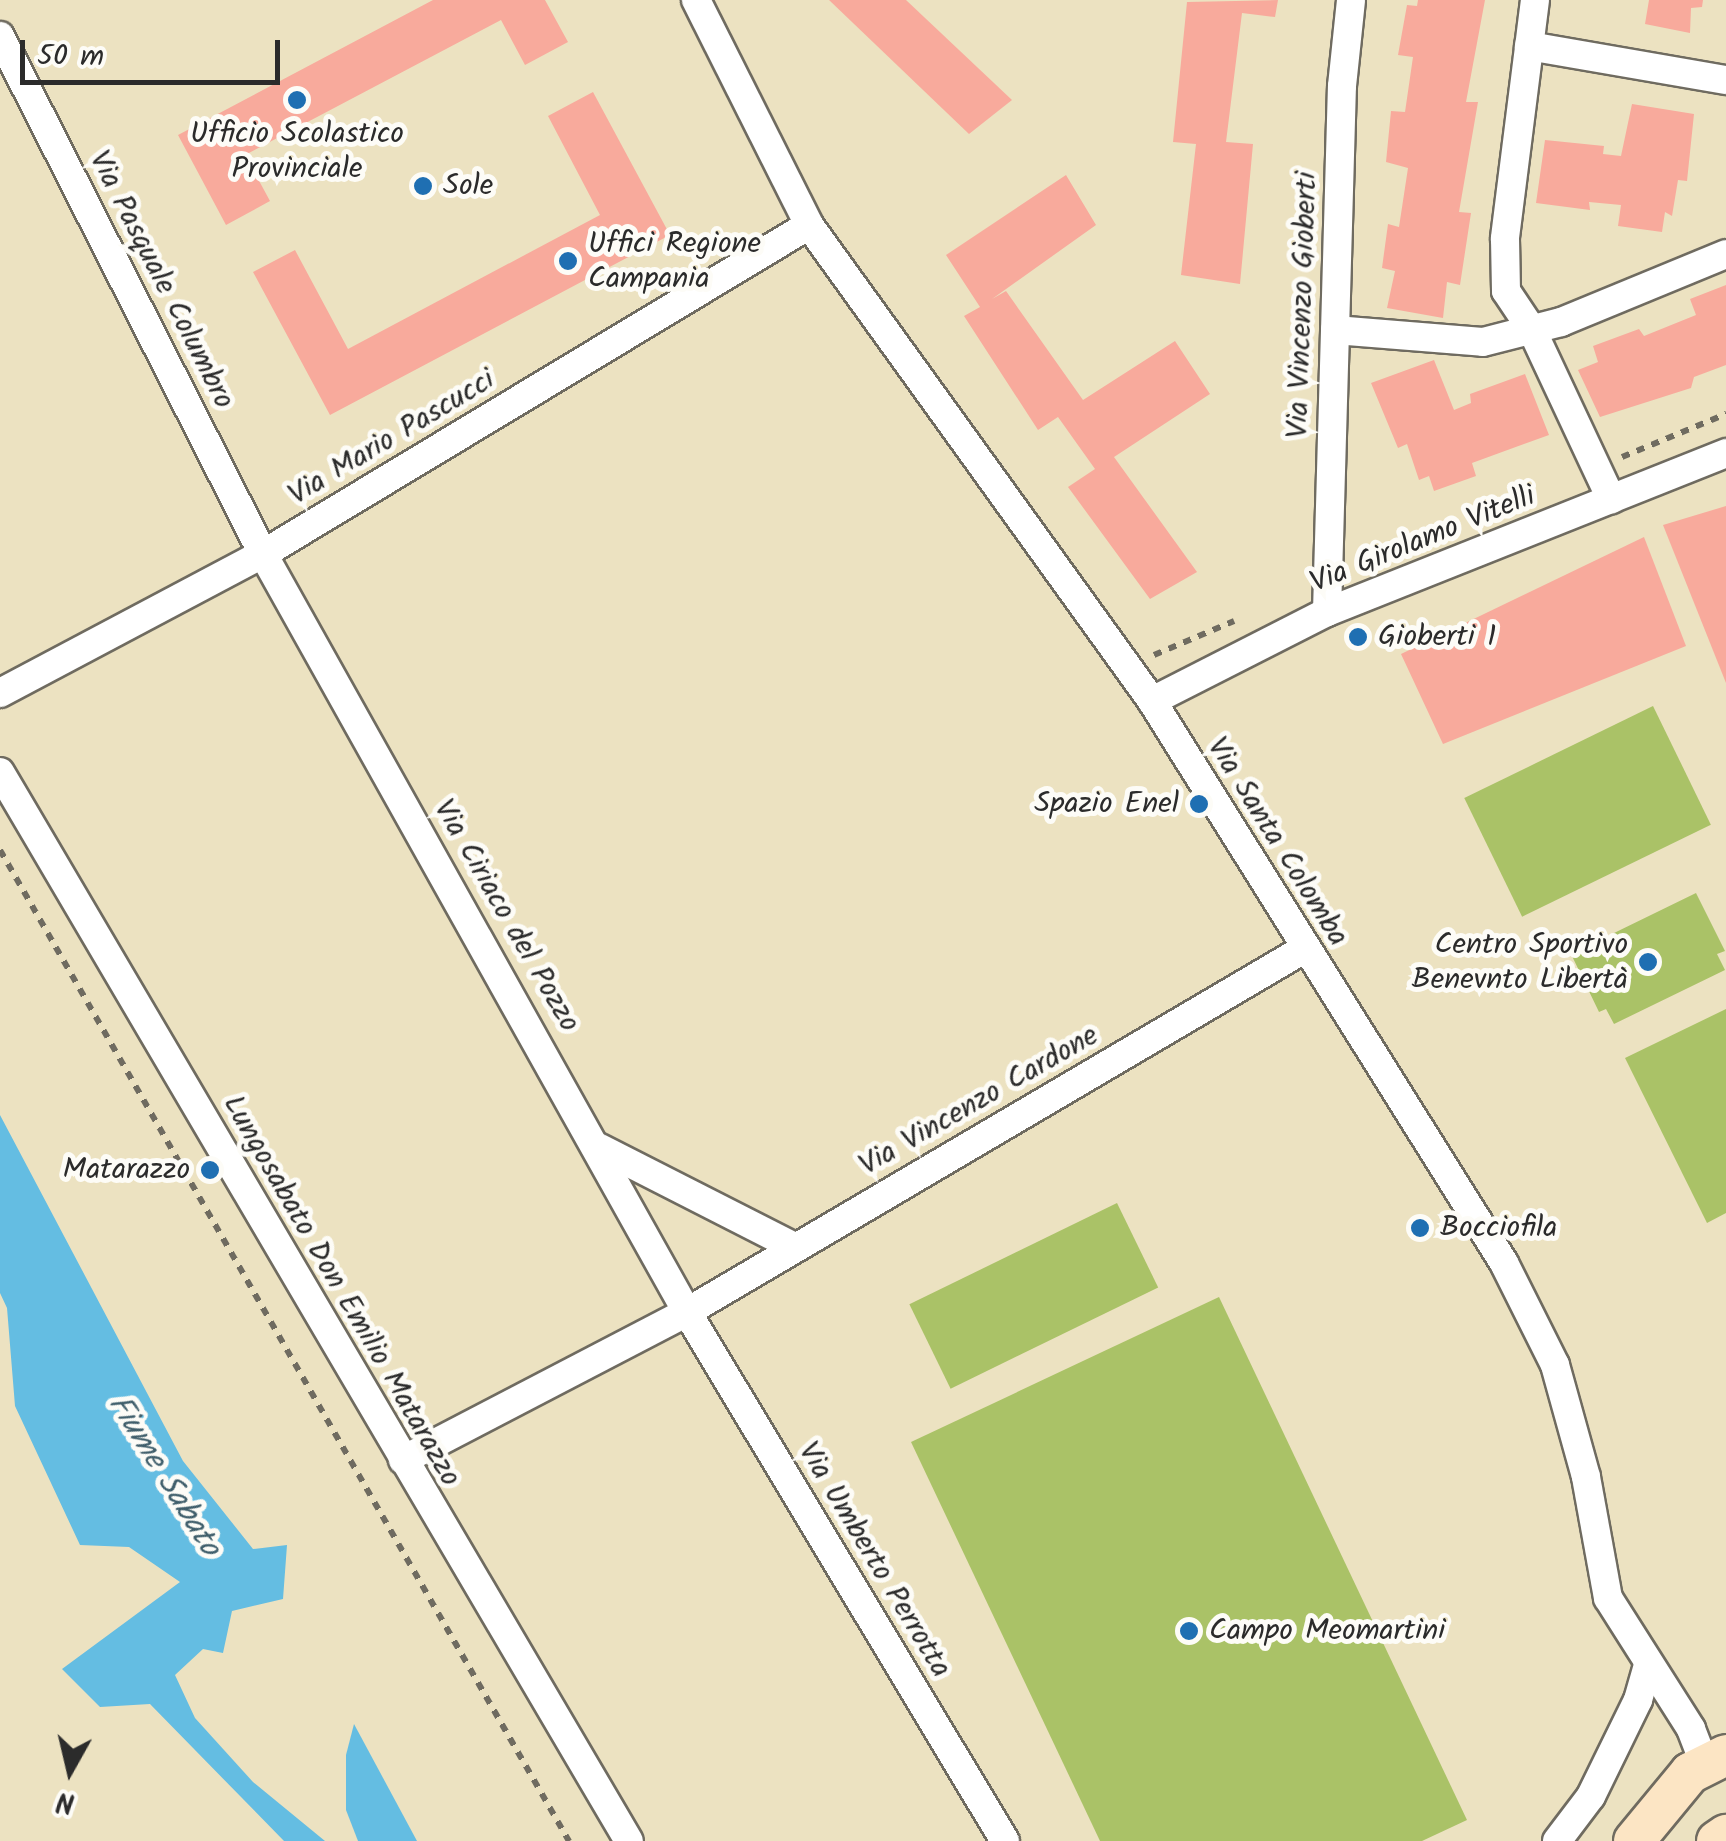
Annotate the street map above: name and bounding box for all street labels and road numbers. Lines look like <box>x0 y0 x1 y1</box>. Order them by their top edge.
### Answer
street label: Via Pasquale Columbro <box>80 145 242 415</box>
street label: Via Vincenzo Gioberti <box>1280 171 1326 439</box>
street label: Via Mario Pascucci <box>282 362 502 514</box>
street label: Via Girolamo Vitelli <box>1305 479 1541 601</box>
street label: Via Santa Colomba <box>1198 731 1356 953</box>
street label: Via Ciriaco del Pozzo <box>425 793 587 1039</box>
street label: Via Vincenzo Cardone <box>853 1018 1105 1184</box>
street label: Lungosabato Don Emilio Matarazzo <box>214 1089 468 1493</box>
street label: Via Umberto Perrotta <box>790 1436 958 1684</box>

